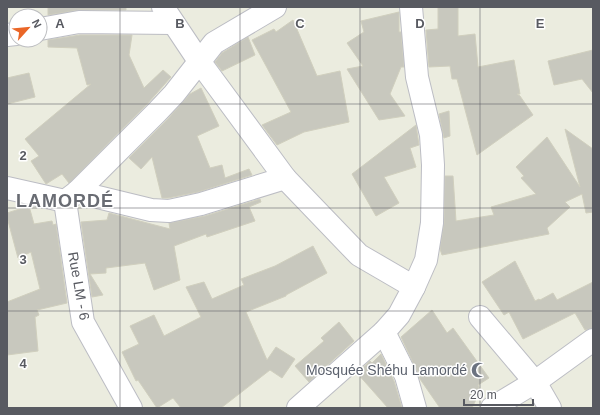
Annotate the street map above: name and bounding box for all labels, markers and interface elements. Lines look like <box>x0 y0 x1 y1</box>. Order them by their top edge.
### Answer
north arrow <box>8 8 48 48</box>
text: A <box>55 16 65 31</box>
text: B <box>175 16 185 31</box>
text: C <box>295 16 305 31</box>
text: D <box>415 16 425 31</box>
text: E <box>536 16 545 31</box>
text: N <box>30 17 44 30</box>
text: 2 <box>19 148 27 163</box>
district label: LAMORDÉ <box>16 190 114 211</box>
street label: Rue LM - 6 <box>65 251 93 322</box>
text: 3 <box>19 252 27 267</box>
text: 4 <box>19 356 27 371</box>
mosque icon: Mosquée Shéhu Lamordé <box>470 361 488 379</box>
place label: Mosquée Shéhu Lamordé <box>306 362 467 378</box>
scale bar <box>464 381 533 407</box>
text: 20 m <box>470 388 497 402</box>

